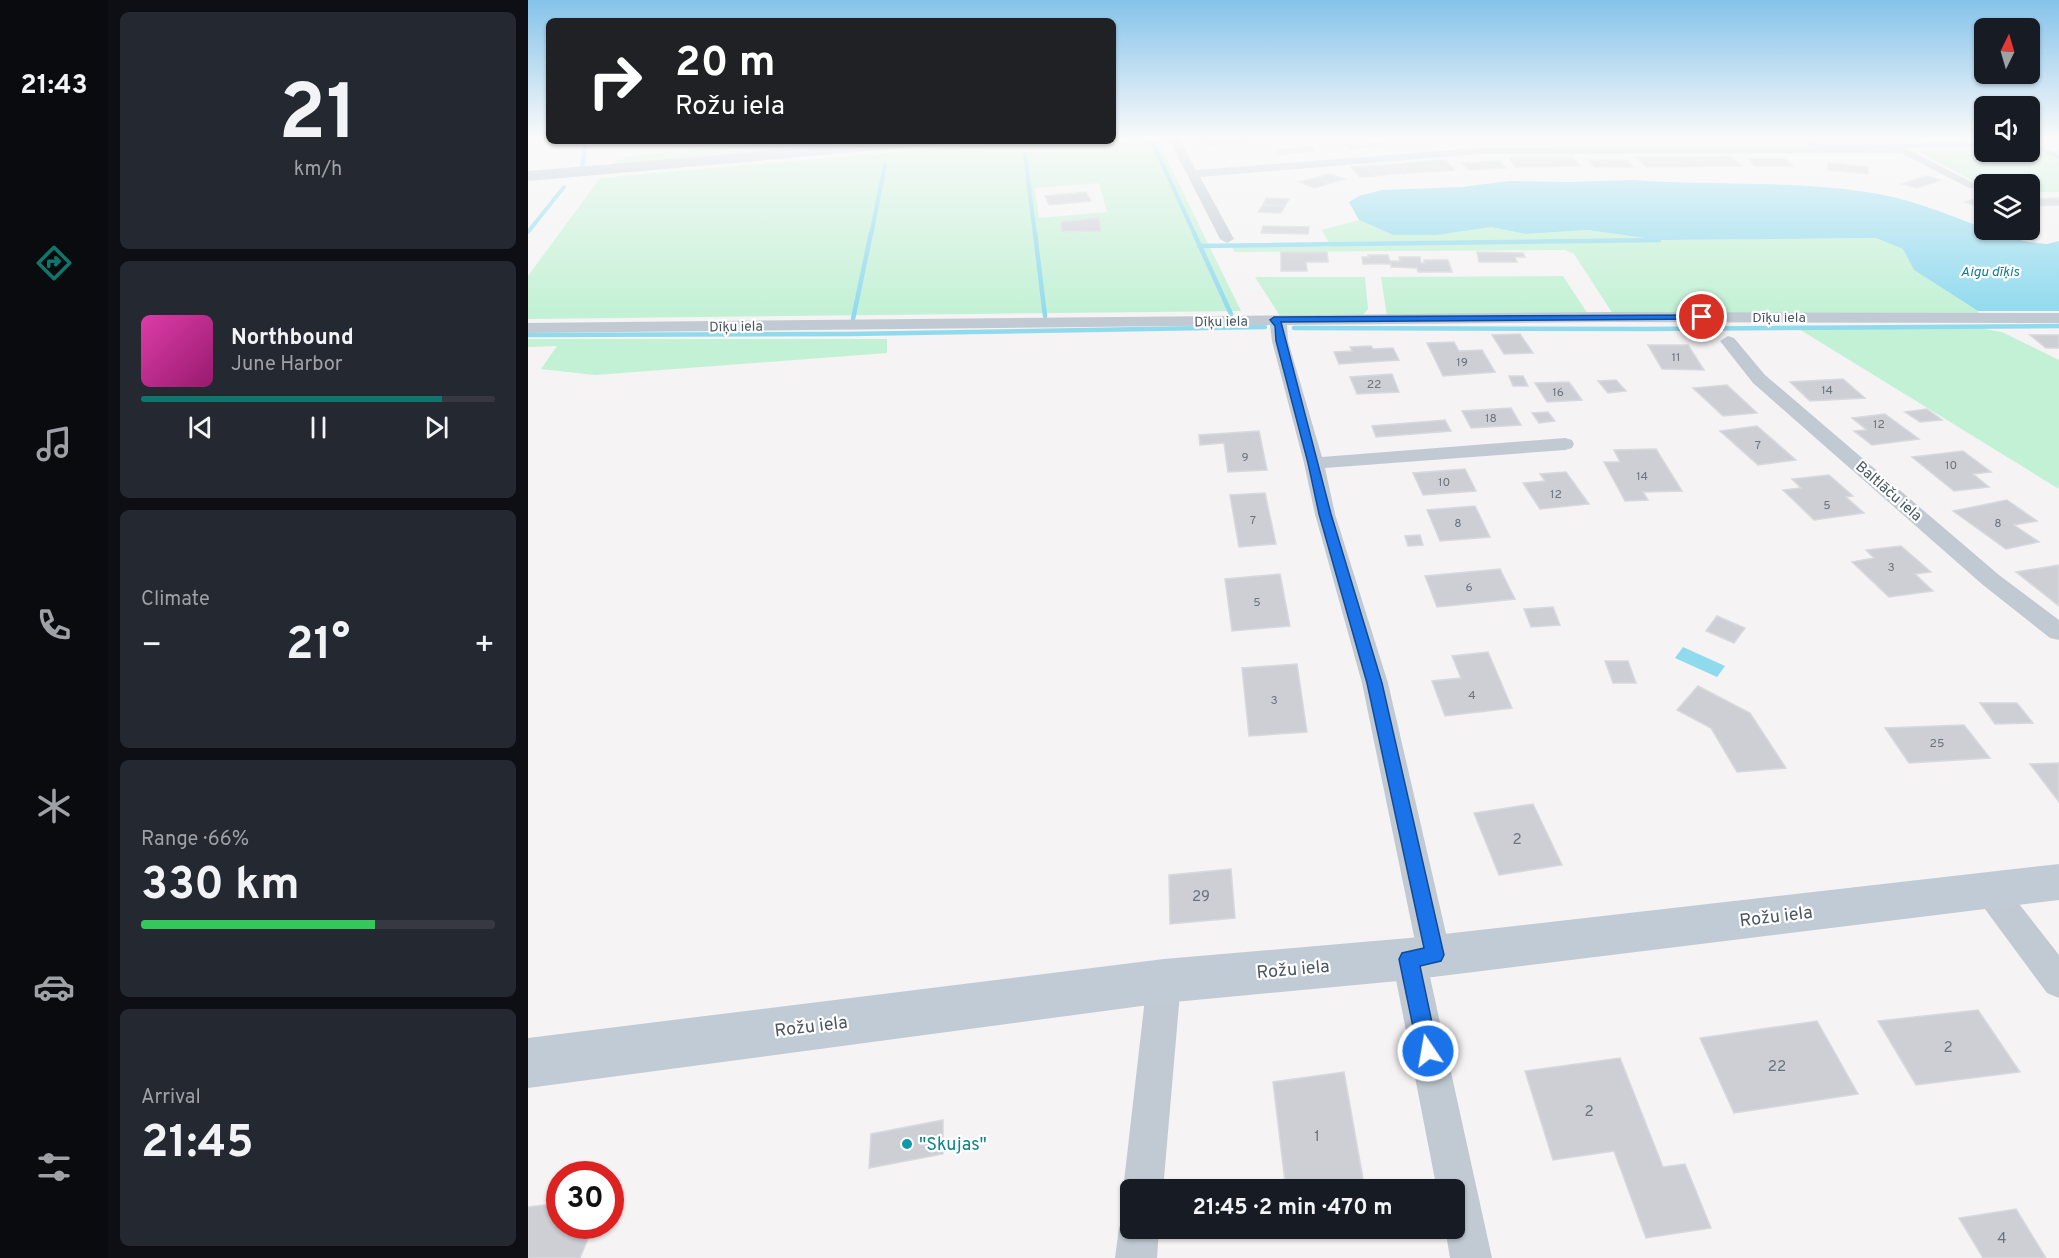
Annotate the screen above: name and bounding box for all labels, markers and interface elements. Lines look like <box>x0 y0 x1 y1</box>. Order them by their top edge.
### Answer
north arrow <box>1974 18 2040 84</box>
map controls <box>1974 18 2040 240</box>
text: 20 m <box>675 38 776 91</box>
icon: right <box>576 42 654 120</box>
text: 21 <box>279 68 357 167</box>
text: 21:43 <box>20 69 88 103</box>
text: Rožu iela <box>675 90 785 124</box>
button: sound <box>1974 96 2040 162</box>
text: km/h <box>294 157 342 183</box>
button: layers <box>1974 174 2040 240</box>
icon: directions <box>33 242 75 284</box>
water label: Aigu dīķis <box>1961 264 2020 281</box>
pin <box>1676 291 1727 342</box>
icon: arrive <box>1685 300 1718 333</box>
street label: Dīķu iela <box>1752 310 1806 327</box>
street label: Dīķu iela <box>1194 314 1248 331</box>
street label: Dīķu iela <box>709 319 763 336</box>
text: Northbound <box>231 325 354 352</box>
house number: 11 <box>1672 350 1680 366</box>
text: June Harbor <box>231 352 343 378</box>
house number: 19 <box>1456 355 1468 371</box>
house number: 22 <box>1367 377 1381 393</box>
house number: 14 <box>1821 383 1833 399</box>
house number: 16 <box>1552 385 1564 401</box>
icon: previous <box>184 411 217 444</box>
icon: pause <box>302 411 335 444</box>
icon: next <box>420 411 453 444</box>
house number: 18 <box>1485 411 1497 427</box>
house number: 12 <box>1873 417 1885 433</box>
icon: music <box>33 423 75 465</box>
house number: 7 <box>1755 438 1761 454</box>
house number: 9 <box>1241 450 1249 466</box>
street label: Baltlāču iela <box>1851 458 1925 526</box>
house number: 10 <box>1945 458 1957 474</box>
house number: 14 <box>1636 469 1648 485</box>
house number: 10 <box>1438 475 1450 491</box>
house number: 12 <box>1550 487 1562 503</box>
house number: 5 <box>1823 498 1831 514</box>
house number: 7 <box>1250 513 1256 529</box>
house number: 8 <box>1454 516 1462 532</box>
house number: 8 <box>1994 516 2002 532</box>
house number: 3 <box>1887 560 1895 576</box>
house number: 6 <box>1465 580 1473 596</box>
text: Climate <box>141 587 210 613</box>
house number: 5 <box>1253 595 1261 611</box>
icon: phone <box>33 604 75 646</box>
text: 21° <box>286 618 350 675</box>
text: − <box>141 626 162 668</box>
text: + <box>474 626 495 668</box>
house number: 4 <box>1468 688 1476 704</box>
house number: 3 <box>1270 693 1278 709</box>
house number: 25 <box>1930 736 1944 752</box>
icon: climate <box>33 785 75 827</box>
text: Range · 66% <box>141 827 249 853</box>
house number: 2 <box>1512 831 1522 850</box>
text: 330 km <box>141 858 300 915</box>
house number: 29 <box>1192 888 1210 907</box>
street label: Rožu iela <box>1738 902 1814 933</box>
street label: Rožu iela <box>1256 956 1331 985</box>
icon: car <box>33 966 75 1008</box>
street label: Rožu iela <box>773 1012 849 1043</box>
position arrow <box>1396 1019 1460 1083</box>
house number: 2 <box>1943 1039 1953 1058</box>
house number: 22 <box>1768 1058 1786 1077</box>
text: Arrival <box>141 1085 201 1111</box>
house number: 2 <box>1584 1103 1594 1122</box>
text: 21:45 <box>141 1116 254 1173</box>
house number: 1 <box>1314 1128 1320 1147</box>
place label: "Skujas" <box>919 1134 987 1157</box>
marker: "Skujas" <box>900 1137 914 1151</box>
icon: filters <box>33 1146 75 1188</box>
speed limit sign: 30 <box>546 1161 624 1239</box>
text: 21:45 · 2 min · 470 m <box>1193 1195 1392 1222</box>
house number: 4 <box>1997 1230 2007 1249</box>

